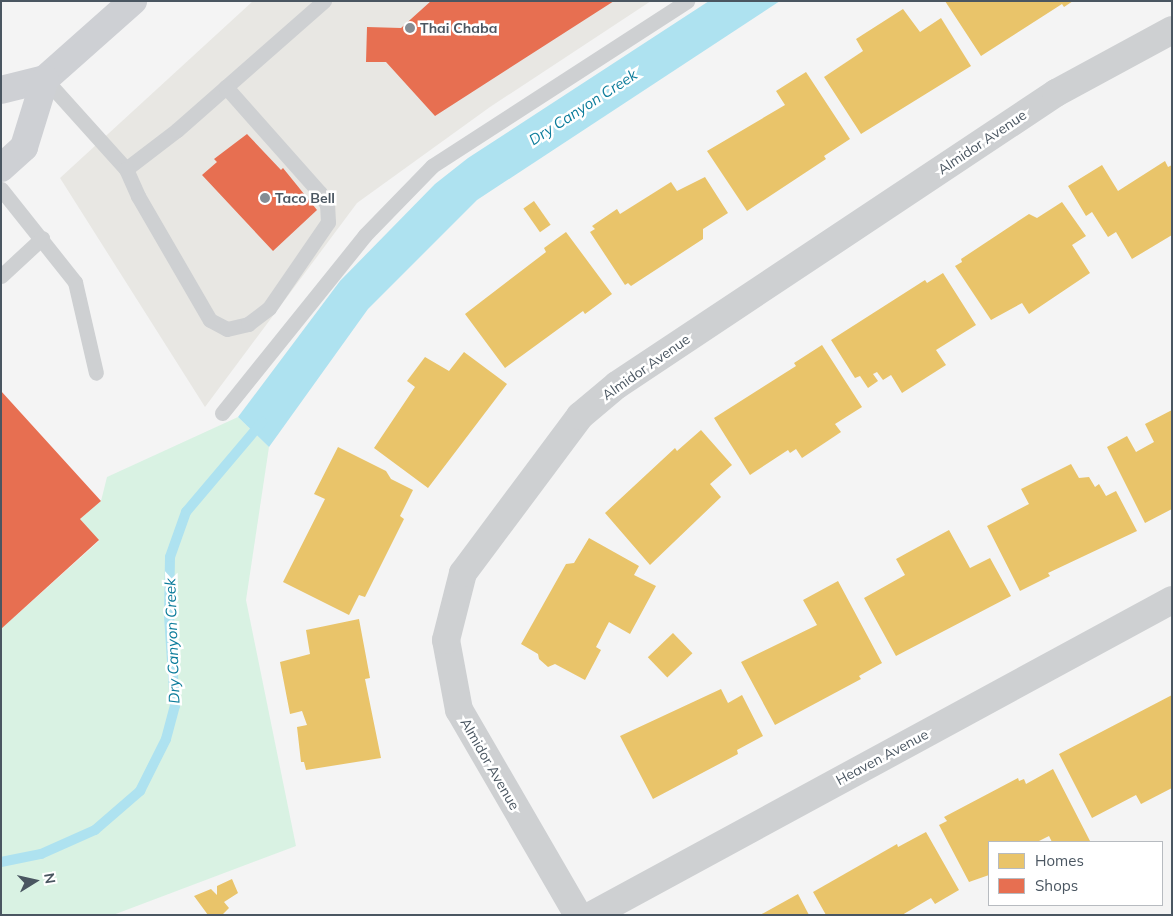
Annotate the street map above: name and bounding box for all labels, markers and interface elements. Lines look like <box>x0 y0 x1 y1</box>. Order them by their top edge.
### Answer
place label: Thai Chaba <box>420 20 497 36</box>
marker: Thai Chaba <box>404 22 416 34</box>
water label: Dry Canyon Creek <box>525 65 641 149</box>
street label: Almidor Avenue <box>935 106 1029 178</box>
place label: Taco Bell <box>275 190 335 206</box>
marker: Taco Bell <box>259 192 271 204</box>
street label: Almidor Avenue <box>599 331 693 403</box>
water label: Dry Canyon Creek <box>161 578 183 704</box>
street label: Almidor Avenue <box>457 715 523 813</box>
street label: Heaven Avenue <box>833 726 931 788</box>
legend <box>988 841 1163 906</box>
text: Homes <box>1035 851 1084 870</box>
north arrow <box>10 856 60 906</box>
text: N <box>40 872 60 885</box>
text: Shops <box>1035 876 1078 895</box>

